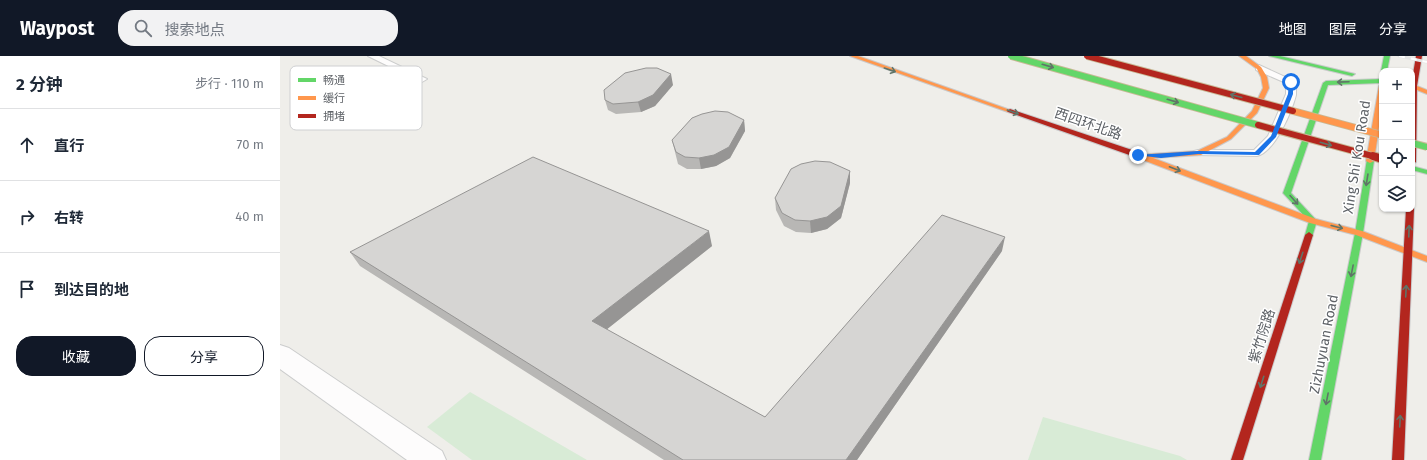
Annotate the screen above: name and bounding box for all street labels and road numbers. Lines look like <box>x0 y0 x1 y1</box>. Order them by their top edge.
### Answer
street label: Xing Shi Kou Road <box>1340 99 1374 215</box>
street label: 西四环北路 <box>1052 105 1124 143</box>
street label: Zizhuyuan Road <box>1306 293 1342 395</box>
street label: 紫竹院路 <box>1245 307 1279 365</box>

